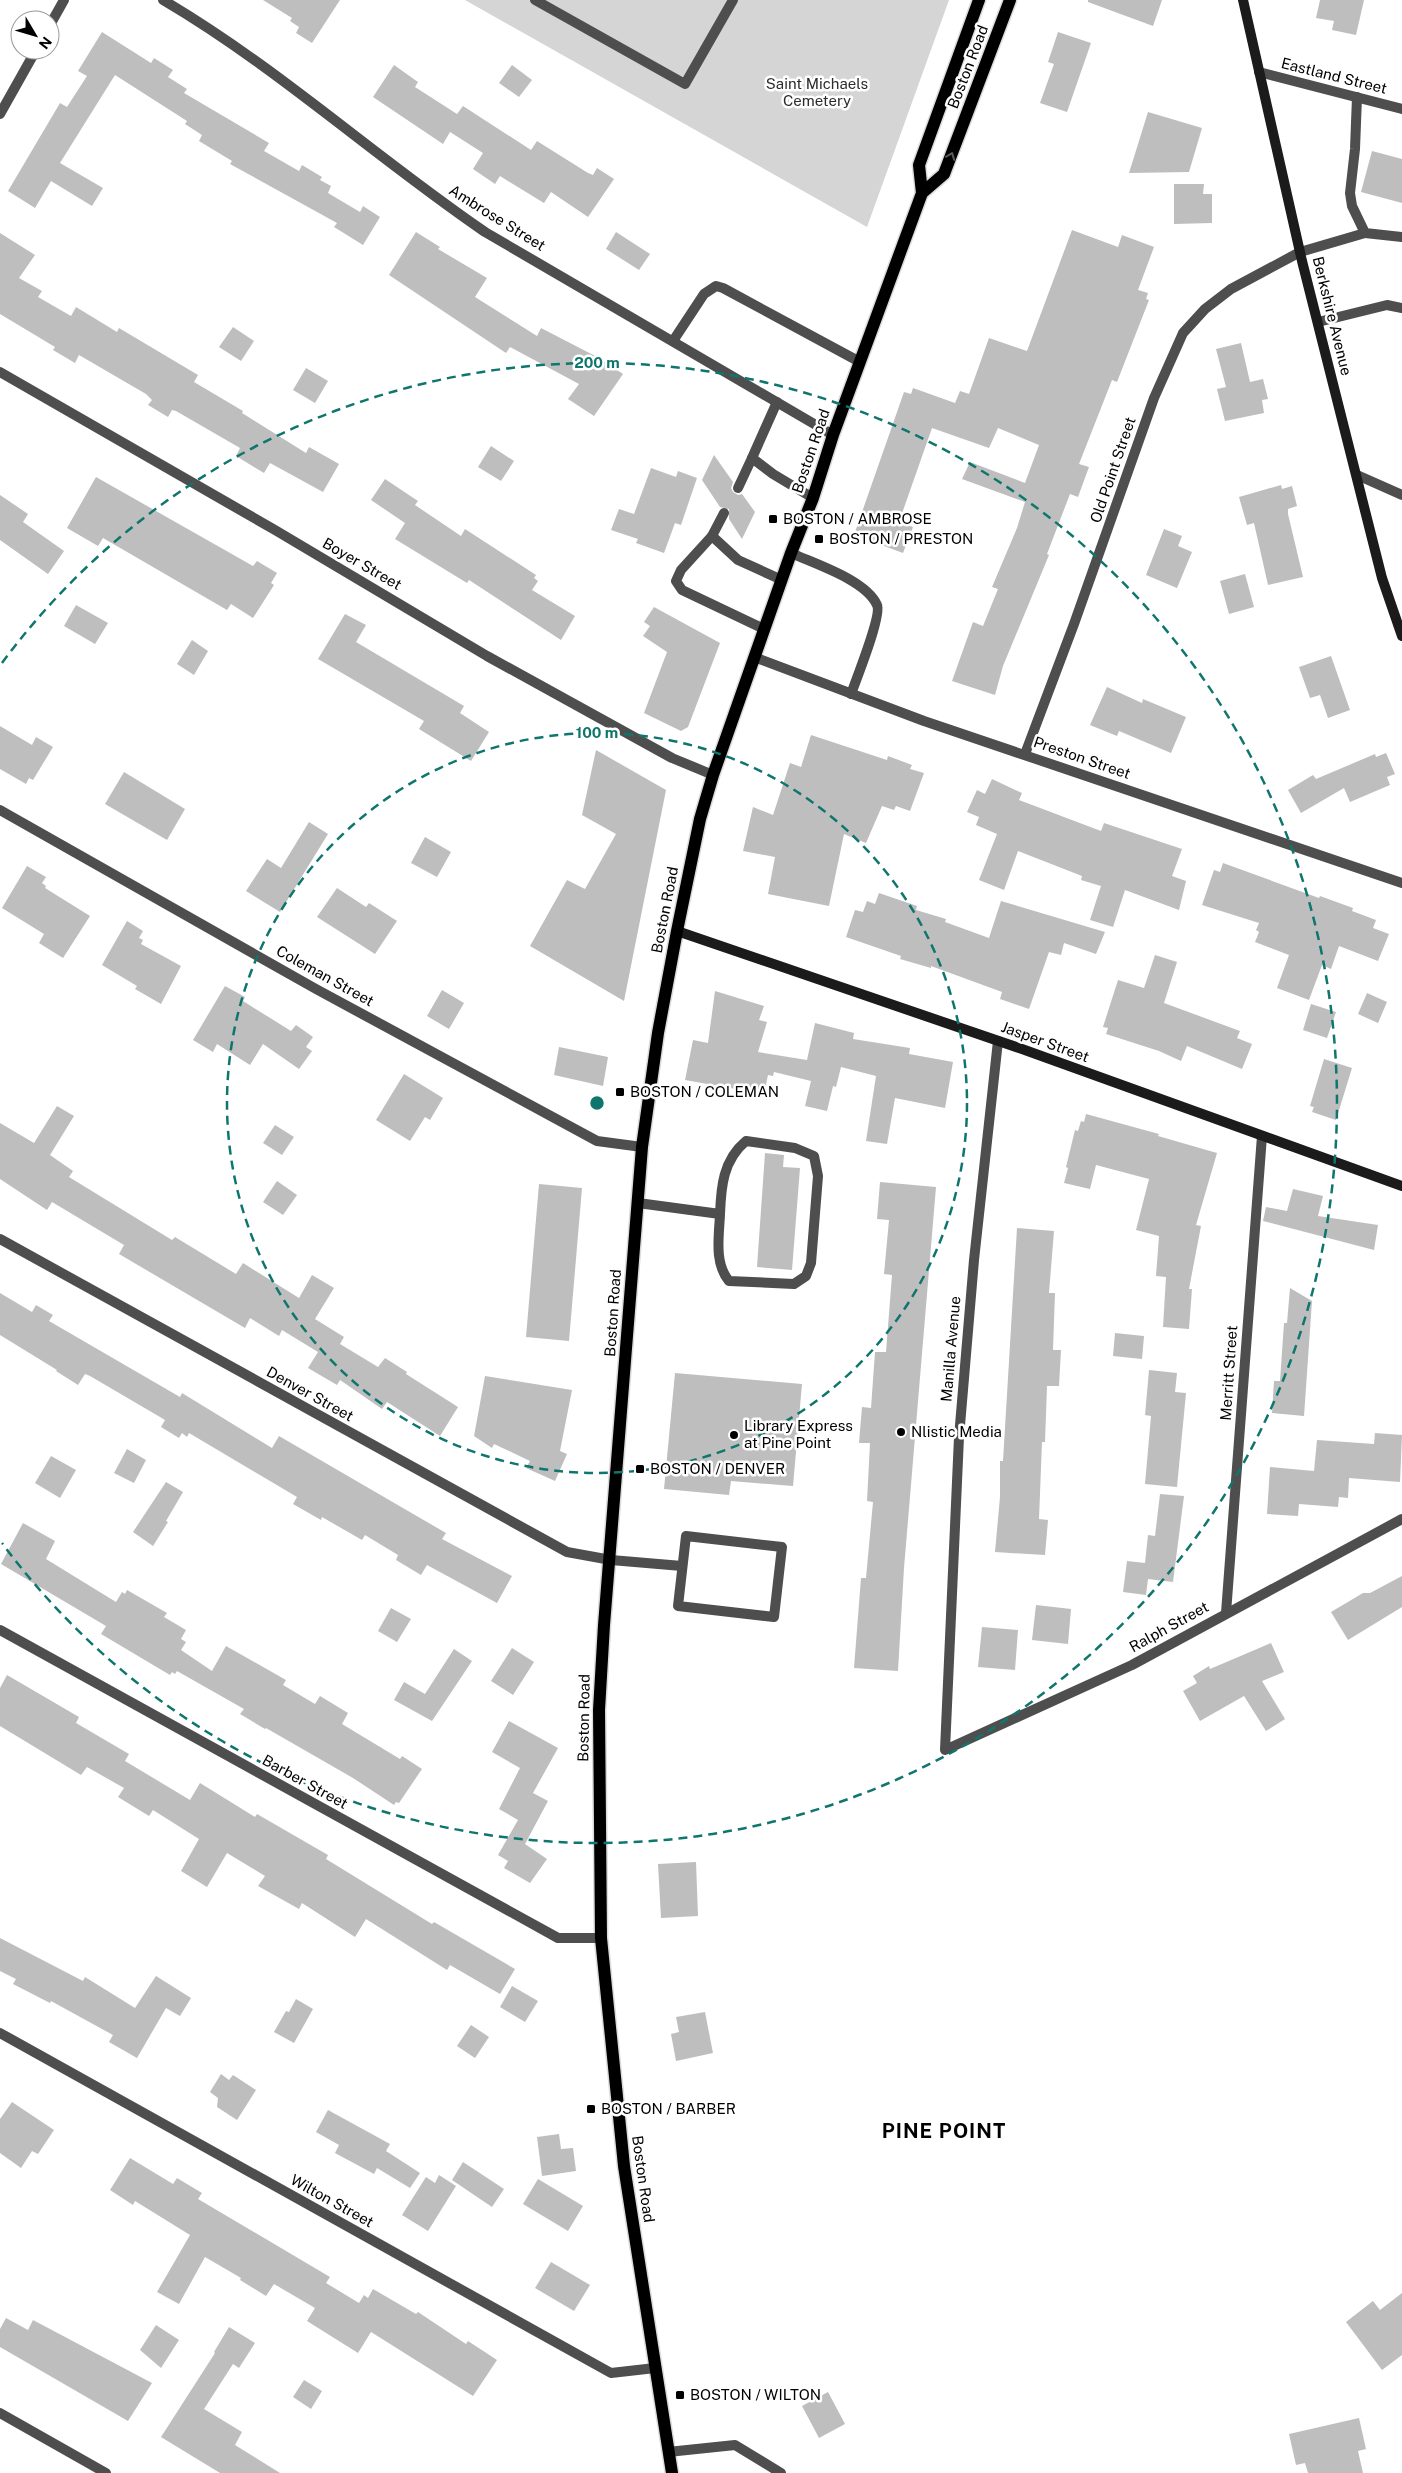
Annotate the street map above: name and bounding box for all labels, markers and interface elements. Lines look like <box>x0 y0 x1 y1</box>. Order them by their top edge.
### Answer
north arrow <box>10 10 60 60</box>
street label: Boston Road <box>944 23 991 111</box>
text: N <box>36 34 55 52</box>
street label: Eastland Street <box>1279 54 1389 97</box>
park label: Saint Michaels Cemetery <box>766 75 868 109</box>
one-way arrow <box>945 152 955 161</box>
street label: Ambrose Street <box>446 181 549 254</box>
street label: Berkshire Avenue <box>1309 255 1355 377</box>
text: 200 m <box>574 354 620 371</box>
street label: Boston Road <box>788 407 833 495</box>
street label: Old Point Street <box>1086 414 1139 525</box>
place label: BOSTON / AMBROSE <box>783 510 932 527</box>
marker: BOSTON / AMBROSE <box>767 513 779 525</box>
place label: BOSTON / PRESTON <box>829 530 973 547</box>
marker: BOSTON / PRESTON <box>813 533 825 545</box>
street label: Boyer Street <box>320 534 405 593</box>
text: 100 m <box>576 724 618 741</box>
street label: Preston Street <box>1031 733 1133 782</box>
street label: Boston Road <box>648 865 681 955</box>
street label: Coleman Street <box>274 942 377 1009</box>
street label: Jasper Street <box>999 1018 1092 1065</box>
place label: BOSTON / COLEMAN <box>630 1083 779 1100</box>
marker: BOSTON / COLEMAN <box>614 1086 626 1098</box>
centre of rings <box>588 1094 606 1112</box>
street label: Boston Road <box>601 1269 624 1357</box>
street label: Manilla Avenue <box>937 1295 964 1403</box>
street label: Merritt Street <box>1217 1325 1240 1421</box>
street label: Denver Street <box>264 1363 357 1424</box>
place label: Library Express at Pine Point <box>744 1417 853 1451</box>
place label: Nlistic Media <box>911 1423 1002 1440</box>
marker: Nlistic Media <box>895 1426 907 1438</box>
marker: Library Express at Pine Point <box>728 1429 740 1441</box>
place label: BOSTON / DENVER <box>650 1460 785 1477</box>
marker: BOSTON / DENVER <box>634 1463 646 1475</box>
street label: Ralph Street <box>1126 1598 1211 1655</box>
street label: Boston Road <box>574 1674 593 1762</box>
street label: Barber Street <box>260 1751 351 1812</box>
place label: BOSTON / BARBER <box>601 2100 736 2117</box>
marker: BOSTON / BARBER <box>585 2103 597 2115</box>
district label: PINE POINT <box>882 2119 1006 2143</box>
street label: Boston Road <box>629 2134 658 2224</box>
street label: Wilton Street <box>288 2171 377 2230</box>
place label: BOSTON / WILTON <box>690 2386 821 2403</box>
marker: BOSTON / WILTON <box>674 2389 686 2401</box>

